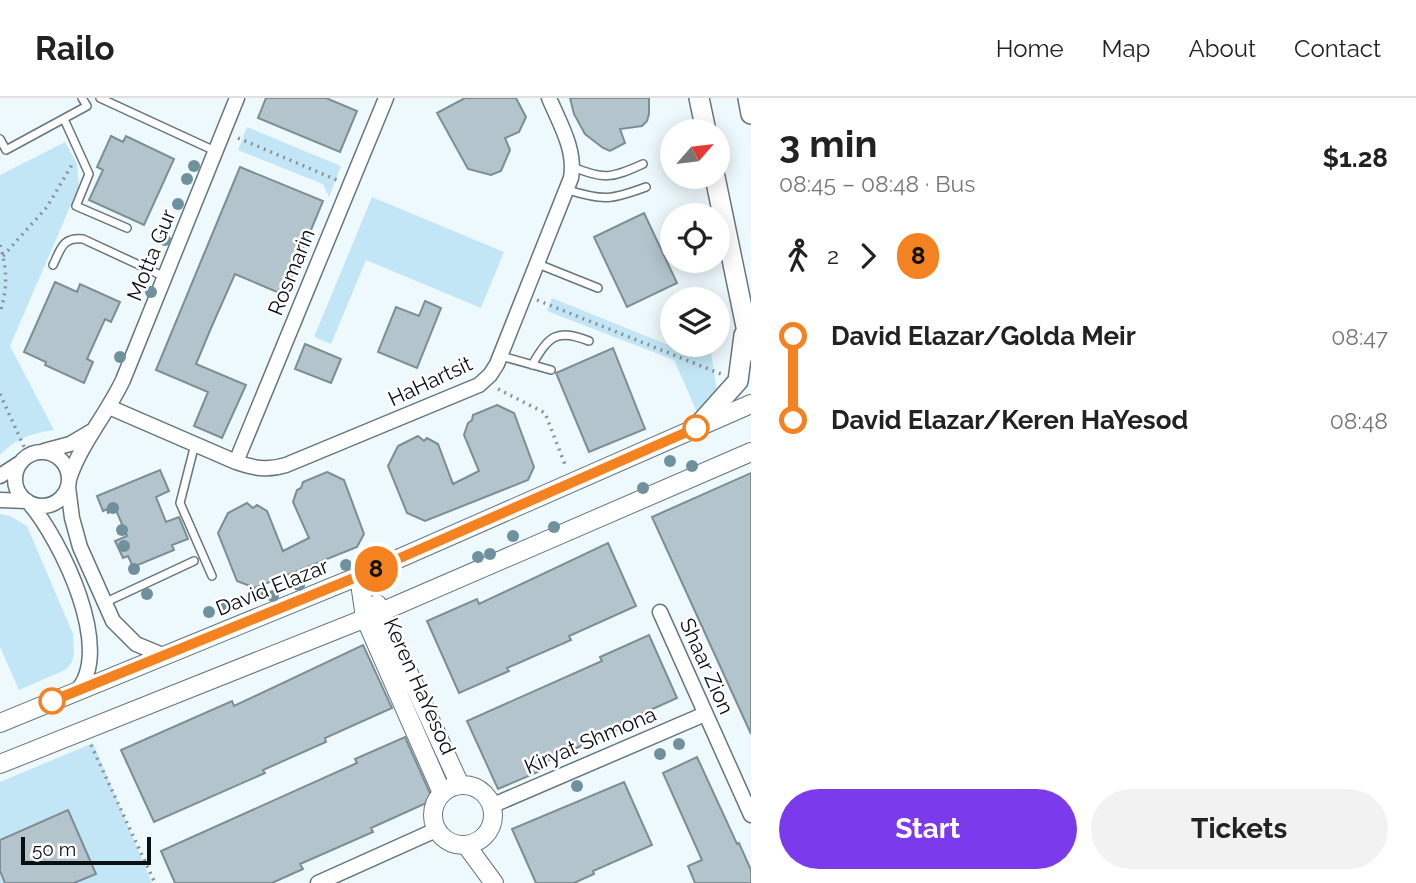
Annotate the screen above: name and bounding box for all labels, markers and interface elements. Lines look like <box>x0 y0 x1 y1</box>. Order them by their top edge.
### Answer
text: Railo <box>35 29 114 68</box>
text: Home <box>996 34 1064 63</box>
text: Map <box>1102 34 1150 63</box>
text: About <box>1188 34 1256 63</box>
text: Contact <box>1294 34 1381 63</box>
north arrow <box>660 119 730 189</box>
map controls <box>660 119 730 357</box>
text: 3 min <box>779 121 877 166</box>
text: $1.28 <box>1322 143 1388 173</box>
text: 08:45 – 08:48 · Bus <box>779 170 975 197</box>
button: locate <box>660 203 730 273</box>
street label: Motta Gur <box>121 205 181 304</box>
street label: Rosmarin <box>262 225 320 319</box>
icon: walk <box>779 237 817 275</box>
icon: forward <box>849 237 887 275</box>
text: 8 <box>911 241 925 270</box>
text: 2 <box>827 242 839 269</box>
button: layers <box>660 287 730 357</box>
text: David Elazar/Golda Meir <box>831 321 1136 351</box>
text: 08:47 <box>1331 323 1388 350</box>
street label: HaHartsit <box>384 351 476 411</box>
text: David Elazar/Keren HaYesod <box>831 405 1188 435</box>
text: 08:48 <box>1330 407 1388 434</box>
unlabelled marker <box>683 415 709 441</box>
line badge: 8 <box>353 546 399 592</box>
street label: David Elazar <box>212 553 333 621</box>
text: 8 <box>369 554 383 583</box>
street label: Keren HaYesod <box>379 614 461 758</box>
street label: Shaar Zion <box>675 614 739 718</box>
unlabelled marker <box>39 688 65 714</box>
street label: Kiryat Shmona <box>520 701 660 779</box>
button: Start <box>779 789 1077 869</box>
button: Tickets <box>1091 789 1388 869</box>
scale bar <box>21 834 150 866</box>
text: 50 m <box>32 838 76 860</box>

